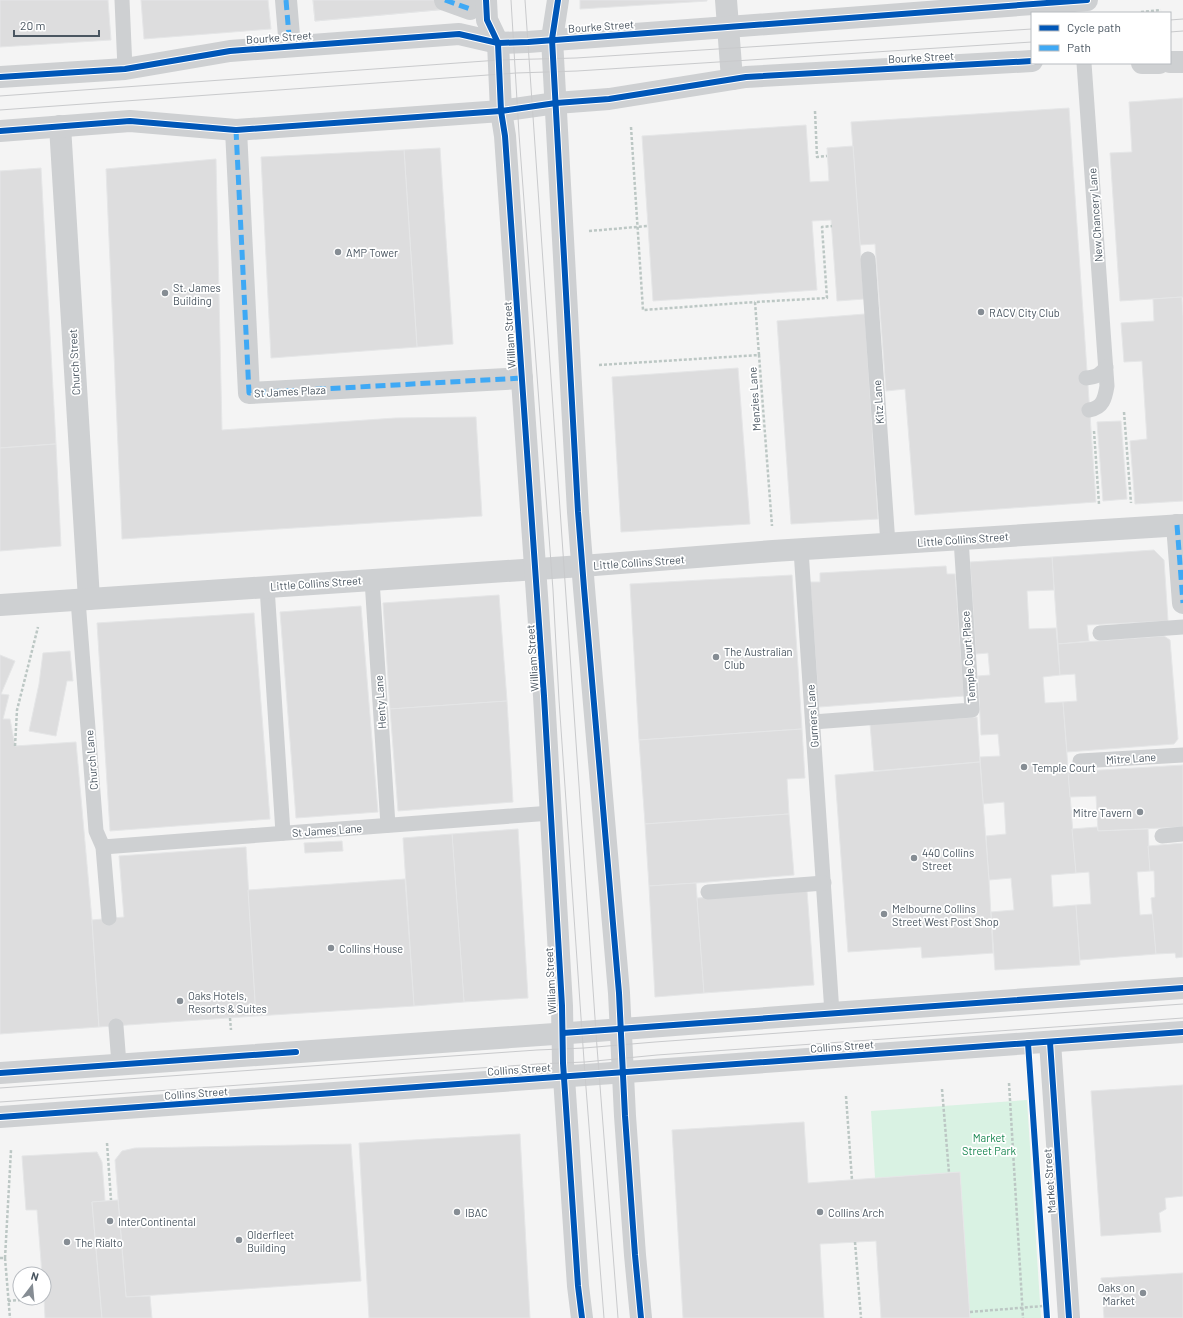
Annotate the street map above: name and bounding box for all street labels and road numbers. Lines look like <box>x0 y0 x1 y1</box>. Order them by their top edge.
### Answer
street label: Bourke Street <box>568 17 634 35</box>
street label: Bourke Street <box>246 28 312 46</box>
street label: Bourke Street <box>888 49 954 65</box>
street label: New Chancery Lane <box>1085 167 1105 262</box>
street label: William Street <box>500 301 518 369</box>
street label: Church Street <box>66 329 82 395</box>
street label: Menzies Lane <box>745 366 763 431</box>
street label: Kitz Lane <box>870 379 886 425</box>
street label: St James Plaza <box>254 383 326 399</box>
street label: Little Collins Street <box>917 529 1009 549</box>
street label: Little Collins Street <box>593 552 685 572</box>
street label: Little Collins Street <box>270 573 362 593</box>
street label: Temple Court Place <box>958 610 978 703</box>
street label: William Street <box>523 624 541 692</box>
street label: Henty Lane <box>372 675 388 729</box>
street label: Gurners Lane <box>803 684 821 748</box>
street label: Church Lane <box>82 729 100 790</box>
street label: Mitre Lane <box>1105 750 1157 766</box>
street label: St James Lane <box>291 821 363 839</box>
street label: William Street <box>542 947 558 1015</box>
street label: Collins Street <box>810 1037 874 1055</box>
street label: Collins Street <box>487 1060 551 1078</box>
street label: Collins Street <box>164 1084 228 1102</box>
street label: Market Street <box>1040 1148 1058 1214</box>

